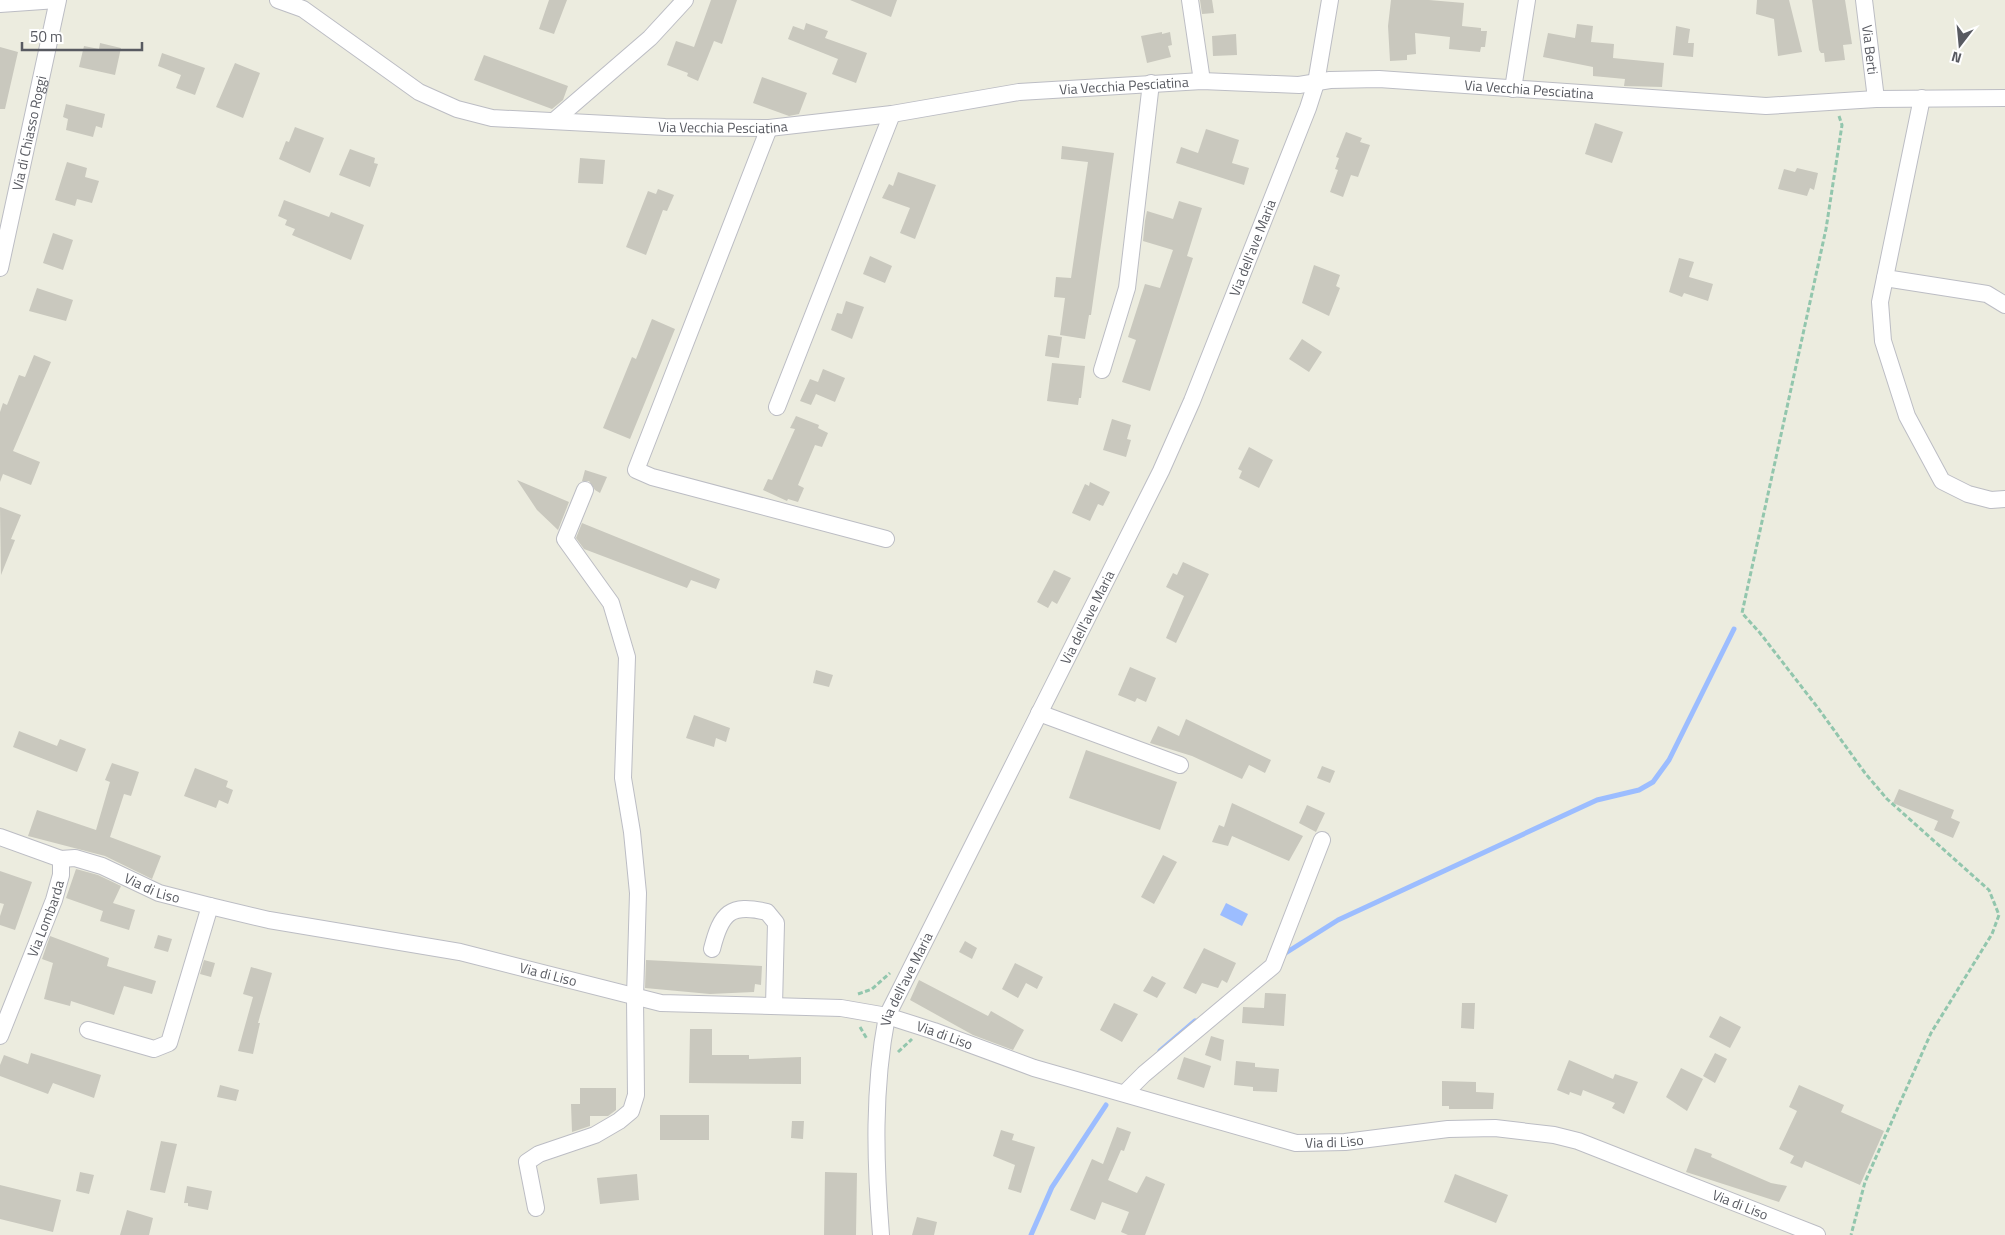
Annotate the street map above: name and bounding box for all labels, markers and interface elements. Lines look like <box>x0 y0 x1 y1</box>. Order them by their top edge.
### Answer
scale bar <box>22 20 142 52</box>
north arrow <box>1935 20 1985 70</box>
street label: Via Berti <box>1857 24 1884 76</box>
text: 50 m <box>30 25 63 48</box>
text: N <box>1949 47 1964 69</box>
street label: Via Vecchia Pesciatina <box>1059 71 1189 100</box>
street label: Via di Chiasso Roggi <box>6 74 51 192</box>
street label: Via Vecchia Pesciatina <box>1464 74 1594 104</box>
street label: Via Vecchia Pesciatina <box>657 115 789 138</box>
street label: Via dell'ave Maria <box>1223 196 1281 299</box>
street label: Via dell'ave Maria <box>1055 567 1119 668</box>
street label: Via di Liso <box>121 867 182 908</box>
street label: Via Lombarda <box>21 878 69 960</box>
street label: Via dell'ave Maria <box>874 928 938 1028</box>
street label: Via di Liso <box>517 956 579 991</box>
street label: Via di Liso <box>914 1015 976 1055</box>
street label: Via di Liso <box>1305 1129 1365 1153</box>
street label: Via di Liso <box>1709 1184 1772 1225</box>

